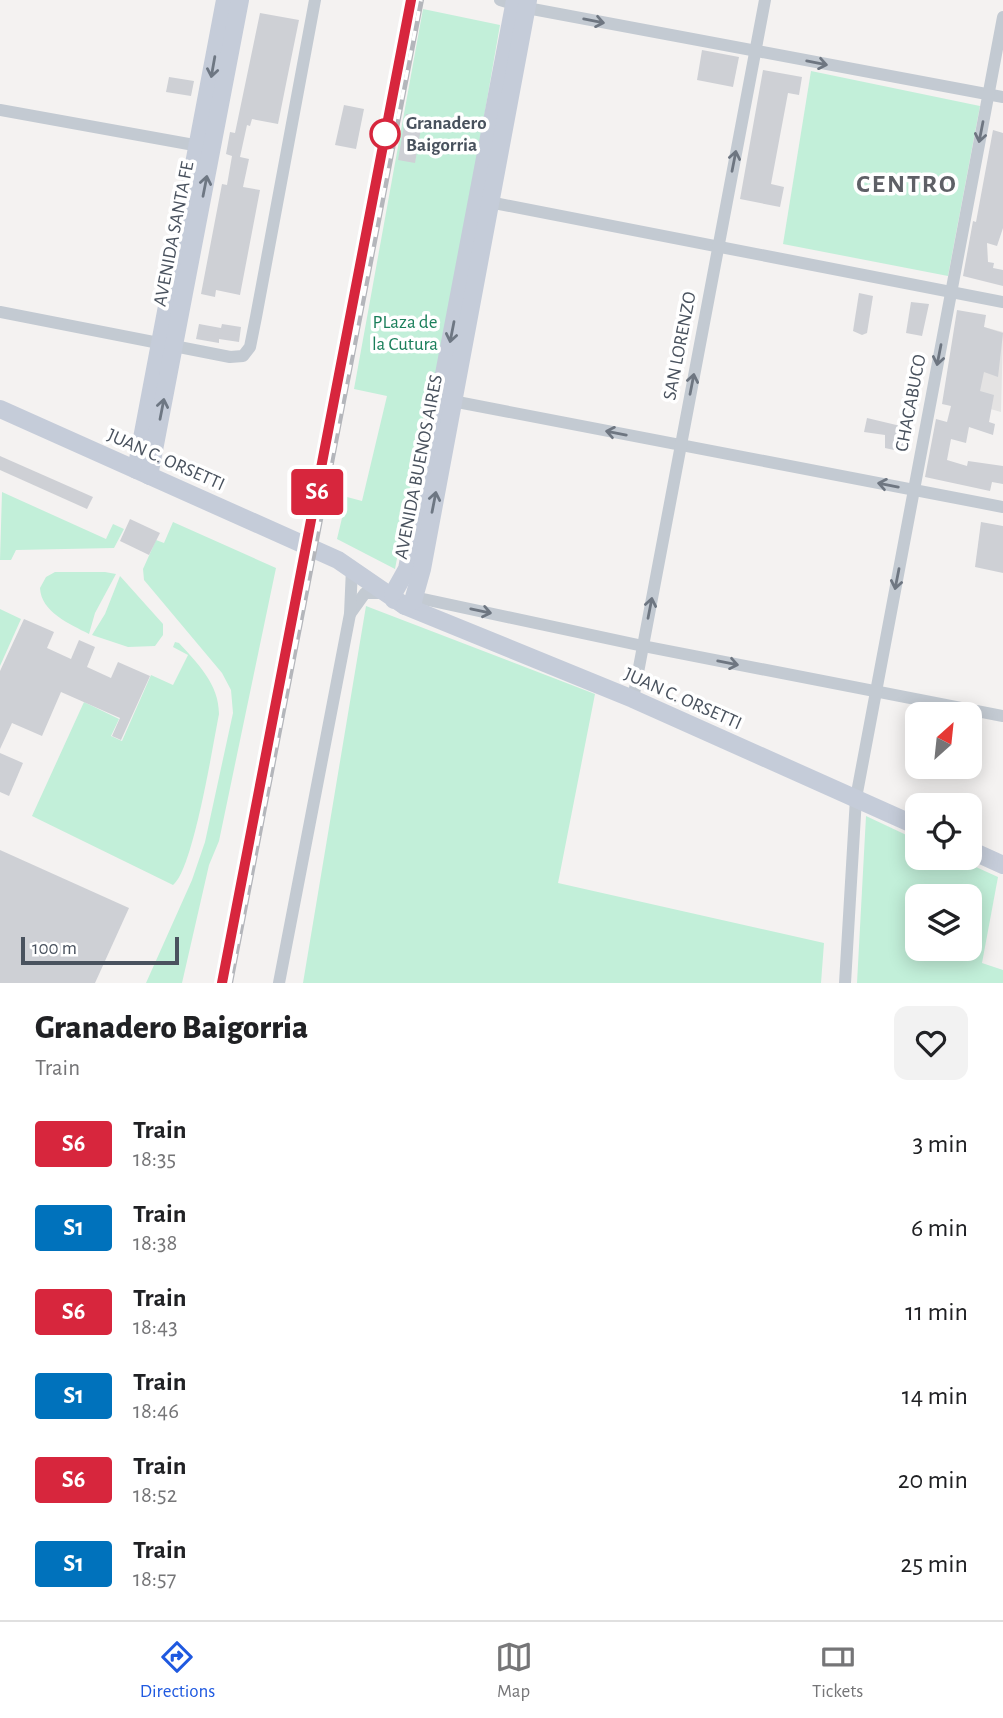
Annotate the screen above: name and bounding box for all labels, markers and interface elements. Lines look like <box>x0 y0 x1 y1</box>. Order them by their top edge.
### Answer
one-way arrow <box>582 14 605 28</box>
one-way arrow <box>206 55 219 78</box>
one-way arrow <box>805 56 828 70</box>
place label: Granadero Baigorria <box>406 114 487 155</box>
marker: Granadero Baigorria <box>370 119 400 149</box>
one-way arrow <box>974 120 988 143</box>
one-way arrow <box>728 150 742 173</box>
street label: AVENIDA SANTA FE <box>151 160 197 308</box>
district label: CENTRO <box>856 171 958 197</box>
one-way arrow <box>199 175 212 198</box>
street label: SAN LORENZO <box>660 290 700 402</box>
park label: PLaza de la Cutura <box>372 313 438 354</box>
one-way arrow <box>445 320 458 343</box>
one-way arrow <box>932 343 945 366</box>
street label: CHACABUCO <box>892 353 930 453</box>
street label: AVENIDA BUENOS AIRES <box>392 373 446 561</box>
one-way arrow <box>686 374 699 396</box>
one-way arrow <box>156 398 169 421</box>
one-way arrow <box>605 425 628 439</box>
street label: JUAN C. ORSETTI <box>104 426 228 494</box>
line badge: S6 <box>286 469 348 515</box>
one-way arrow <box>877 478 900 491</box>
text: S6 <box>305 480 329 504</box>
one-way arrow <box>428 491 442 514</box>
one-way arrow <box>890 567 903 590</box>
one-way arrow <box>644 597 657 620</box>
one-way arrow <box>469 604 492 618</box>
one-way arrow <box>716 657 739 670</box>
street label: JUAN C. ORSETTI <box>621 665 745 733</box>
north arrow <box>905 702 982 779</box>
map controls <box>905 702 982 961</box>
button: locate <box>905 793 982 870</box>
button: layers <box>905 884 982 961</box>
scale bar <box>21 934 178 966</box>
text: 100 m <box>32 939 77 958</box>
button: heart <box>894 1006 968 1080</box>
text: Granadero Baigorria <box>35 1012 308 1045</box>
text: Train <box>35 1057 80 1080</box>
text: Train <box>133 1117 186 1143</box>
text: 3 min <box>912 1131 968 1157</box>
text: S6 <box>62 1132 85 1156</box>
text: 18:35 <box>133 1148 176 1171</box>
text: Train <box>133 1201 186 1227</box>
text: 6 min <box>911 1215 968 1241</box>
text: S1 <box>63 1216 84 1240</box>
text: 18:38 <box>133 1232 177 1255</box>
text: Train <box>133 1285 186 1311</box>
text: 11 min <box>905 1299 968 1325</box>
text: S6 <box>62 1300 85 1324</box>
text: 18:43 <box>133 1316 178 1339</box>
text: Train <box>133 1369 186 1395</box>
text: 14 min <box>902 1383 968 1409</box>
text: S1 <box>63 1384 84 1408</box>
text: 18:46 <box>133 1400 179 1423</box>
text: Train <box>133 1453 186 1479</box>
text: 20 min <box>898 1467 968 1493</box>
text: S6 <box>62 1468 85 1492</box>
text: 18:52 <box>133 1484 177 1507</box>
text: Train <box>133 1537 186 1563</box>
text: 25 min <box>901 1551 968 1577</box>
text: S1 <box>63 1552 84 1576</box>
text: 18:57 <box>133 1568 176 1591</box>
tab: Directions <box>140 1638 215 1703</box>
tab: Map <box>495 1638 533 1703</box>
tab: Tickets <box>812 1638 863 1703</box>

